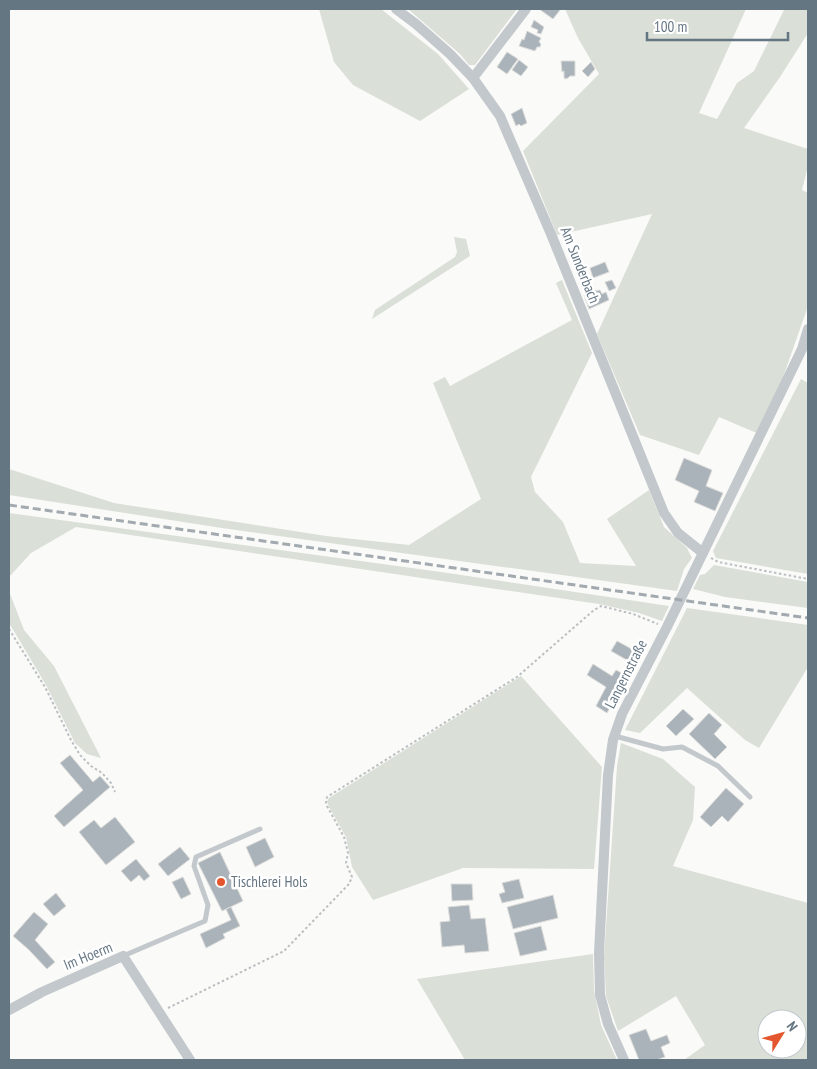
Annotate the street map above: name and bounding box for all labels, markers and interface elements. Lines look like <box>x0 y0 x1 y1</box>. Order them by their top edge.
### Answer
scale bar <box>647 10 788 42</box>
text: 100 m <box>654 17 687 36</box>
street label: Am Sunderbach <box>557 224 604 306</box>
street label: Langernstraße <box>600 636 651 711</box>
place label: Tischlerei Hols <box>231 872 308 891</box>
marker: Tischlerei Hols <box>215 876 227 888</box>
street label: Im Hoerm <box>61 937 115 974</box>
north arrow <box>757 1009 807 1059</box>
text: N <box>783 1018 802 1035</box>

